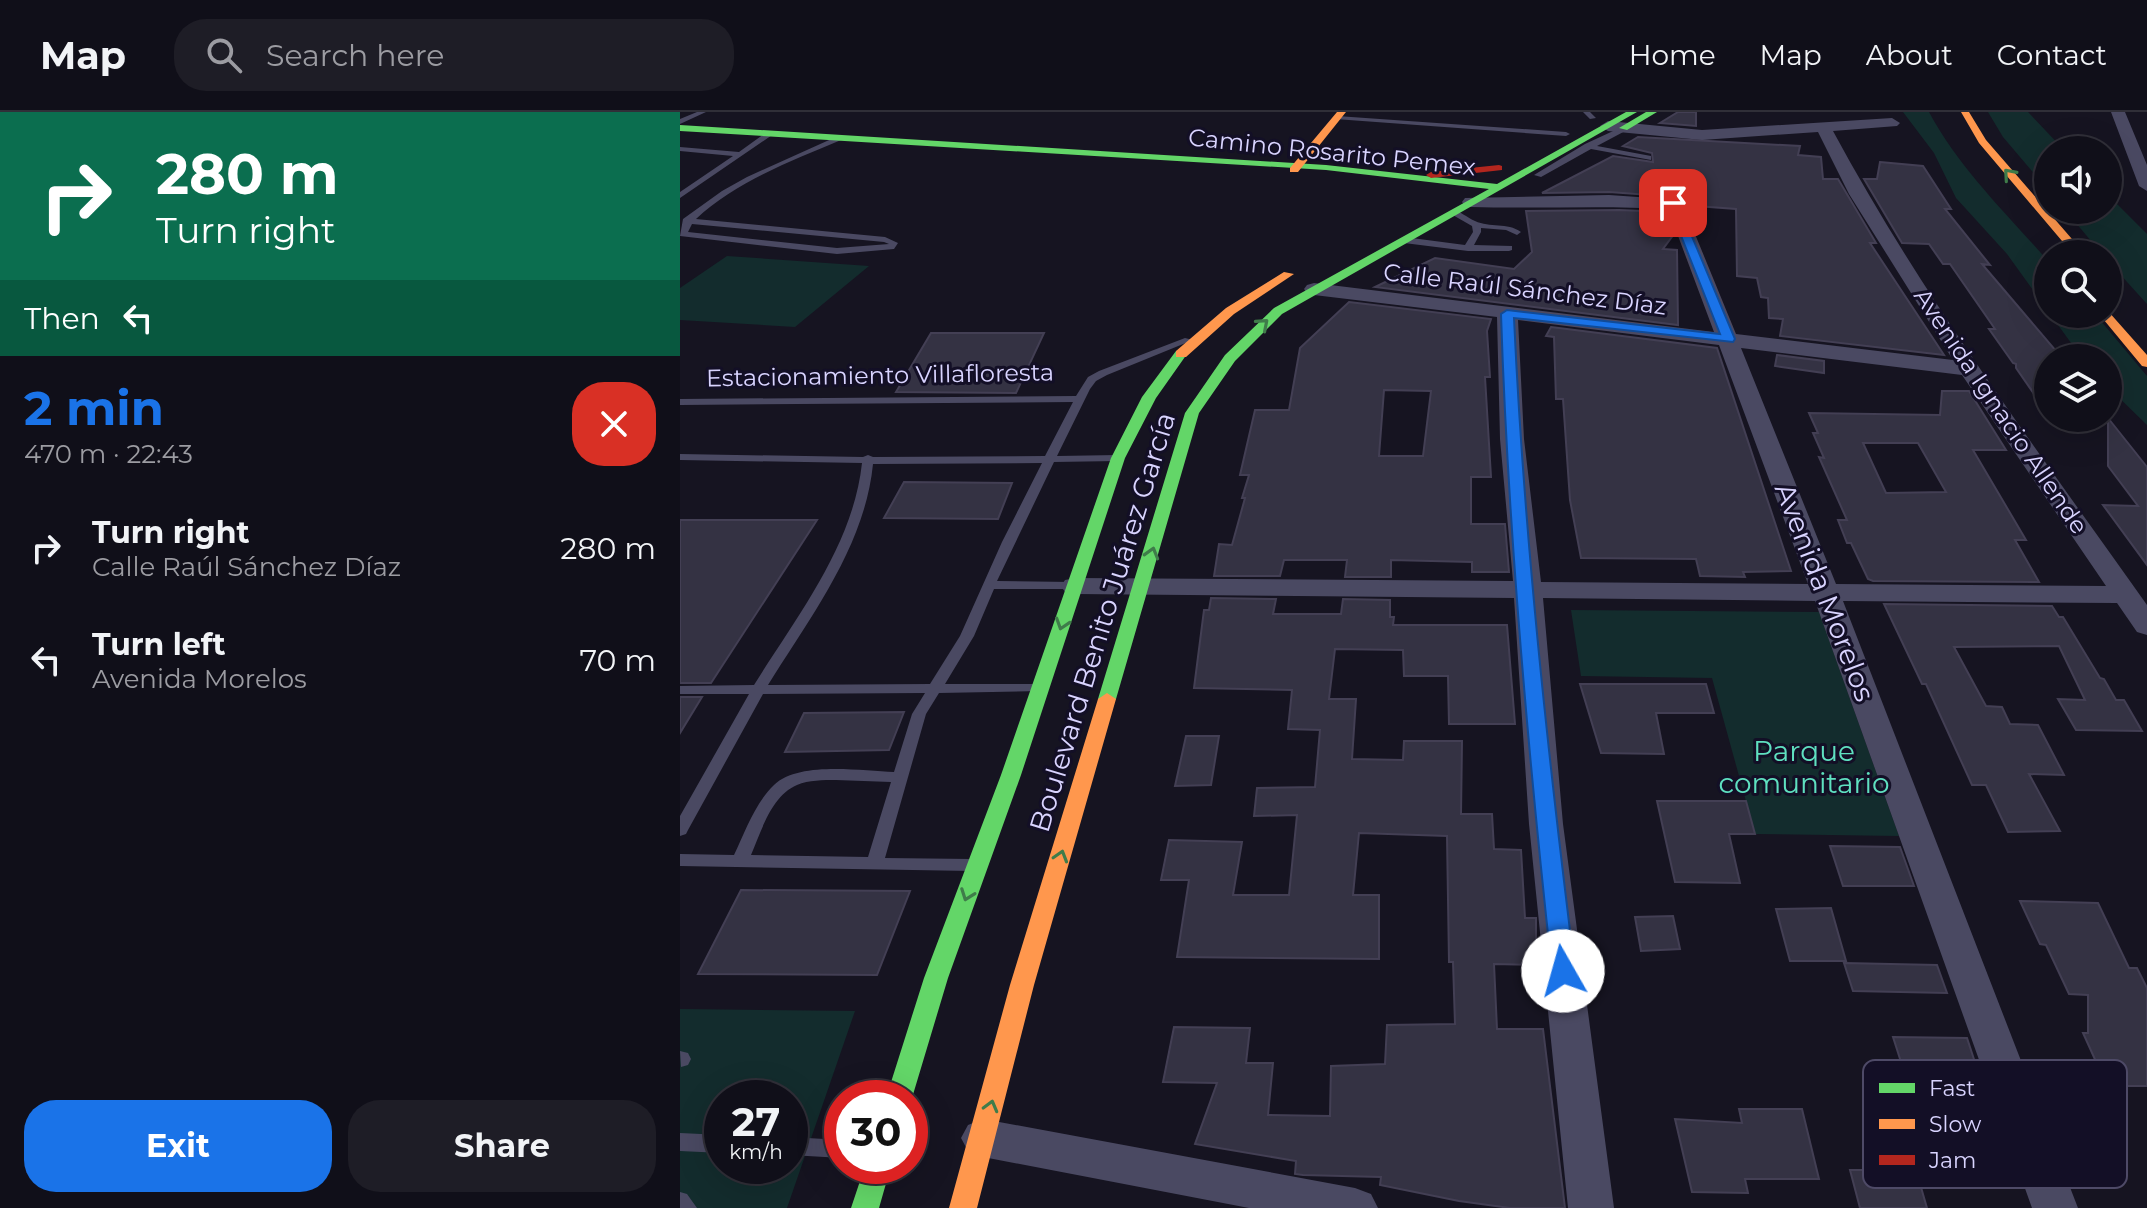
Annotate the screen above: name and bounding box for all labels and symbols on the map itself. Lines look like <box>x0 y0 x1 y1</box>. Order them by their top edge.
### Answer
street label: Camino Rosarito Pemex <box>1187 122 1477 182</box>
pin <box>1639 169 1707 237</box>
one-way arrow <box>2004 169 2019 183</box>
street label: Calle Raúl Sánchez Díaz <box>1382 257 1668 321</box>
street label: Avenida Ignacio Allende <box>1908 283 2094 539</box>
one-way arrow <box>1253 319 1268 334</box>
street label: Estacionamiento Villafloresta <box>706 357 1054 393</box>
street label: Boulevard Benito Juárez García <box>1022 408 1182 836</box>
street label: Avenida Morelos <box>1768 478 1882 706</box>
one-way arrow <box>1143 546 1159 560</box>
one-way arrow <box>1056 616 1072 630</box>
park label: Parque comunitario <box>1718 734 1890 800</box>
one-way arrow <box>1052 849 1068 863</box>
one-way arrow <box>960 887 977 901</box>
position arrow <box>1521 929 1605 1013</box>
legend <box>1863 1060 2127 1188</box>
text: Fast <box>1929 1075 1975 1102</box>
speed limit sign: 30 <box>824 1080 928 1184</box>
one-way arrow <box>982 1099 998 1113</box>
text: Slow <box>1929 1111 1982 1138</box>
text: Jam <box>1928 1147 1976 1174</box>

